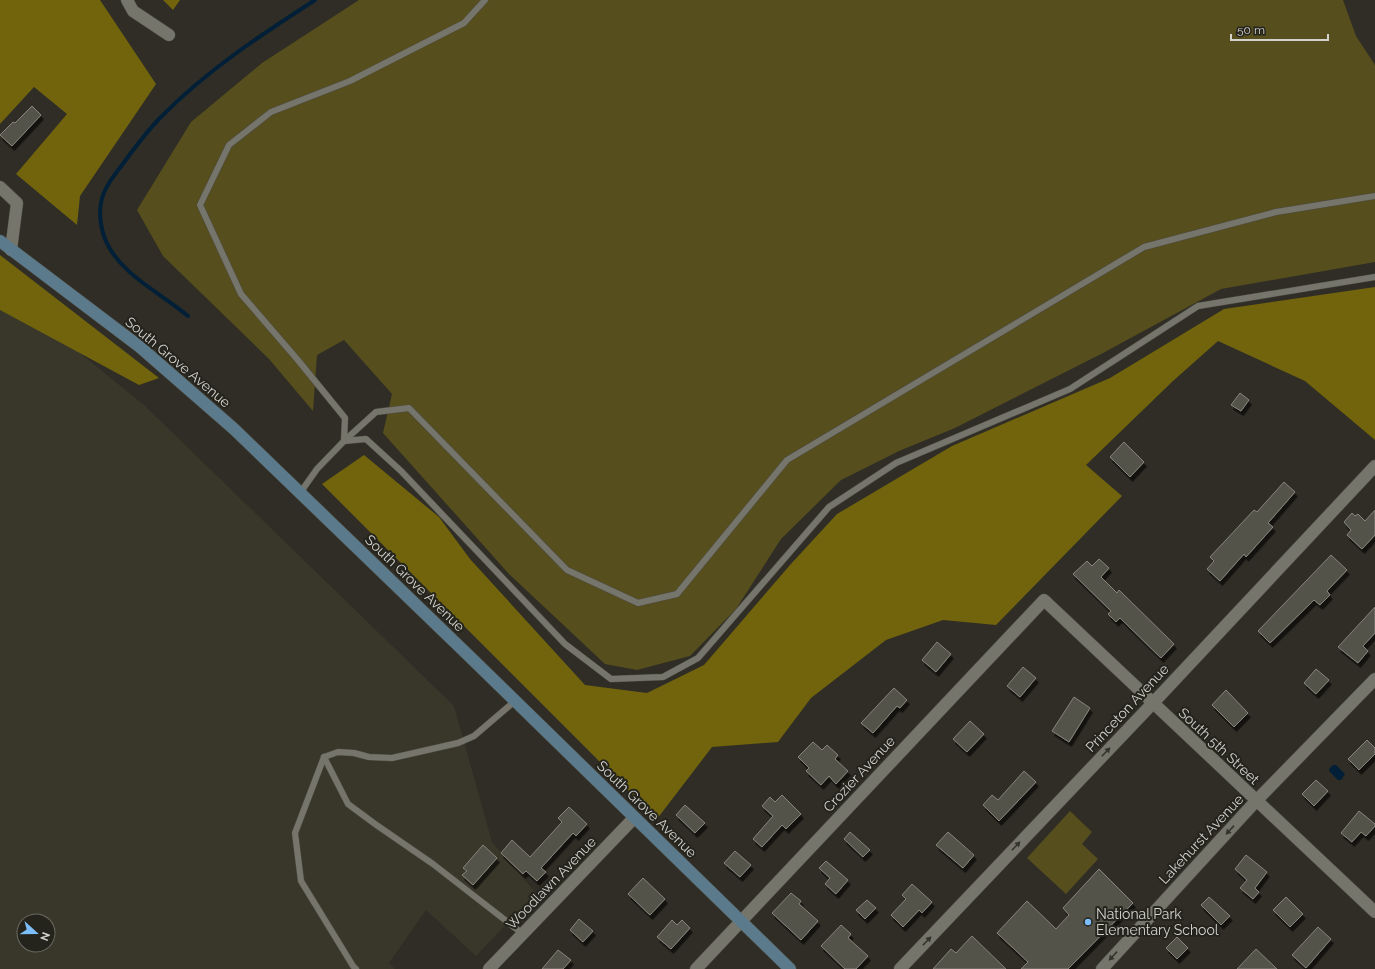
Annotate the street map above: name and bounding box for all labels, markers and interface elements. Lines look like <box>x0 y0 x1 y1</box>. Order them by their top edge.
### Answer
scale bar <box>1231 16 1328 42</box>
text: 50 m <box>1237 23 1265 37</box>
street label: South Grove Avenue <box>122 313 234 411</box>
street label: South Grove Avenue <box>362 531 468 635</box>
street label: Princeton Avenue <box>1082 661 1172 755</box>
street label: South 5th Street <box>1175 705 1263 788</box>
street label: Crozier Avenue <box>820 733 898 815</box>
one-way arrow <box>1101 747 1111 757</box>
street label: South Grove Avenue <box>594 757 700 861</box>
street label: Lakehurst Avenue <box>1156 791 1246 887</box>
one-way arrow <box>1225 825 1235 835</box>
street label: Woodlawn Avenue <box>503 834 599 932</box>
one-way arrow <box>1012 841 1021 852</box>
place label: National Park Elementary School <box>1096 906 1219 938</box>
north arrow <box>16 913 56 953</box>
marker: National Park Elementary School <box>1083 917 1093 927</box>
text: N <box>37 930 52 943</box>
one-way arrow <box>922 936 932 946</box>
one-way arrow <box>1109 951 1118 962</box>

